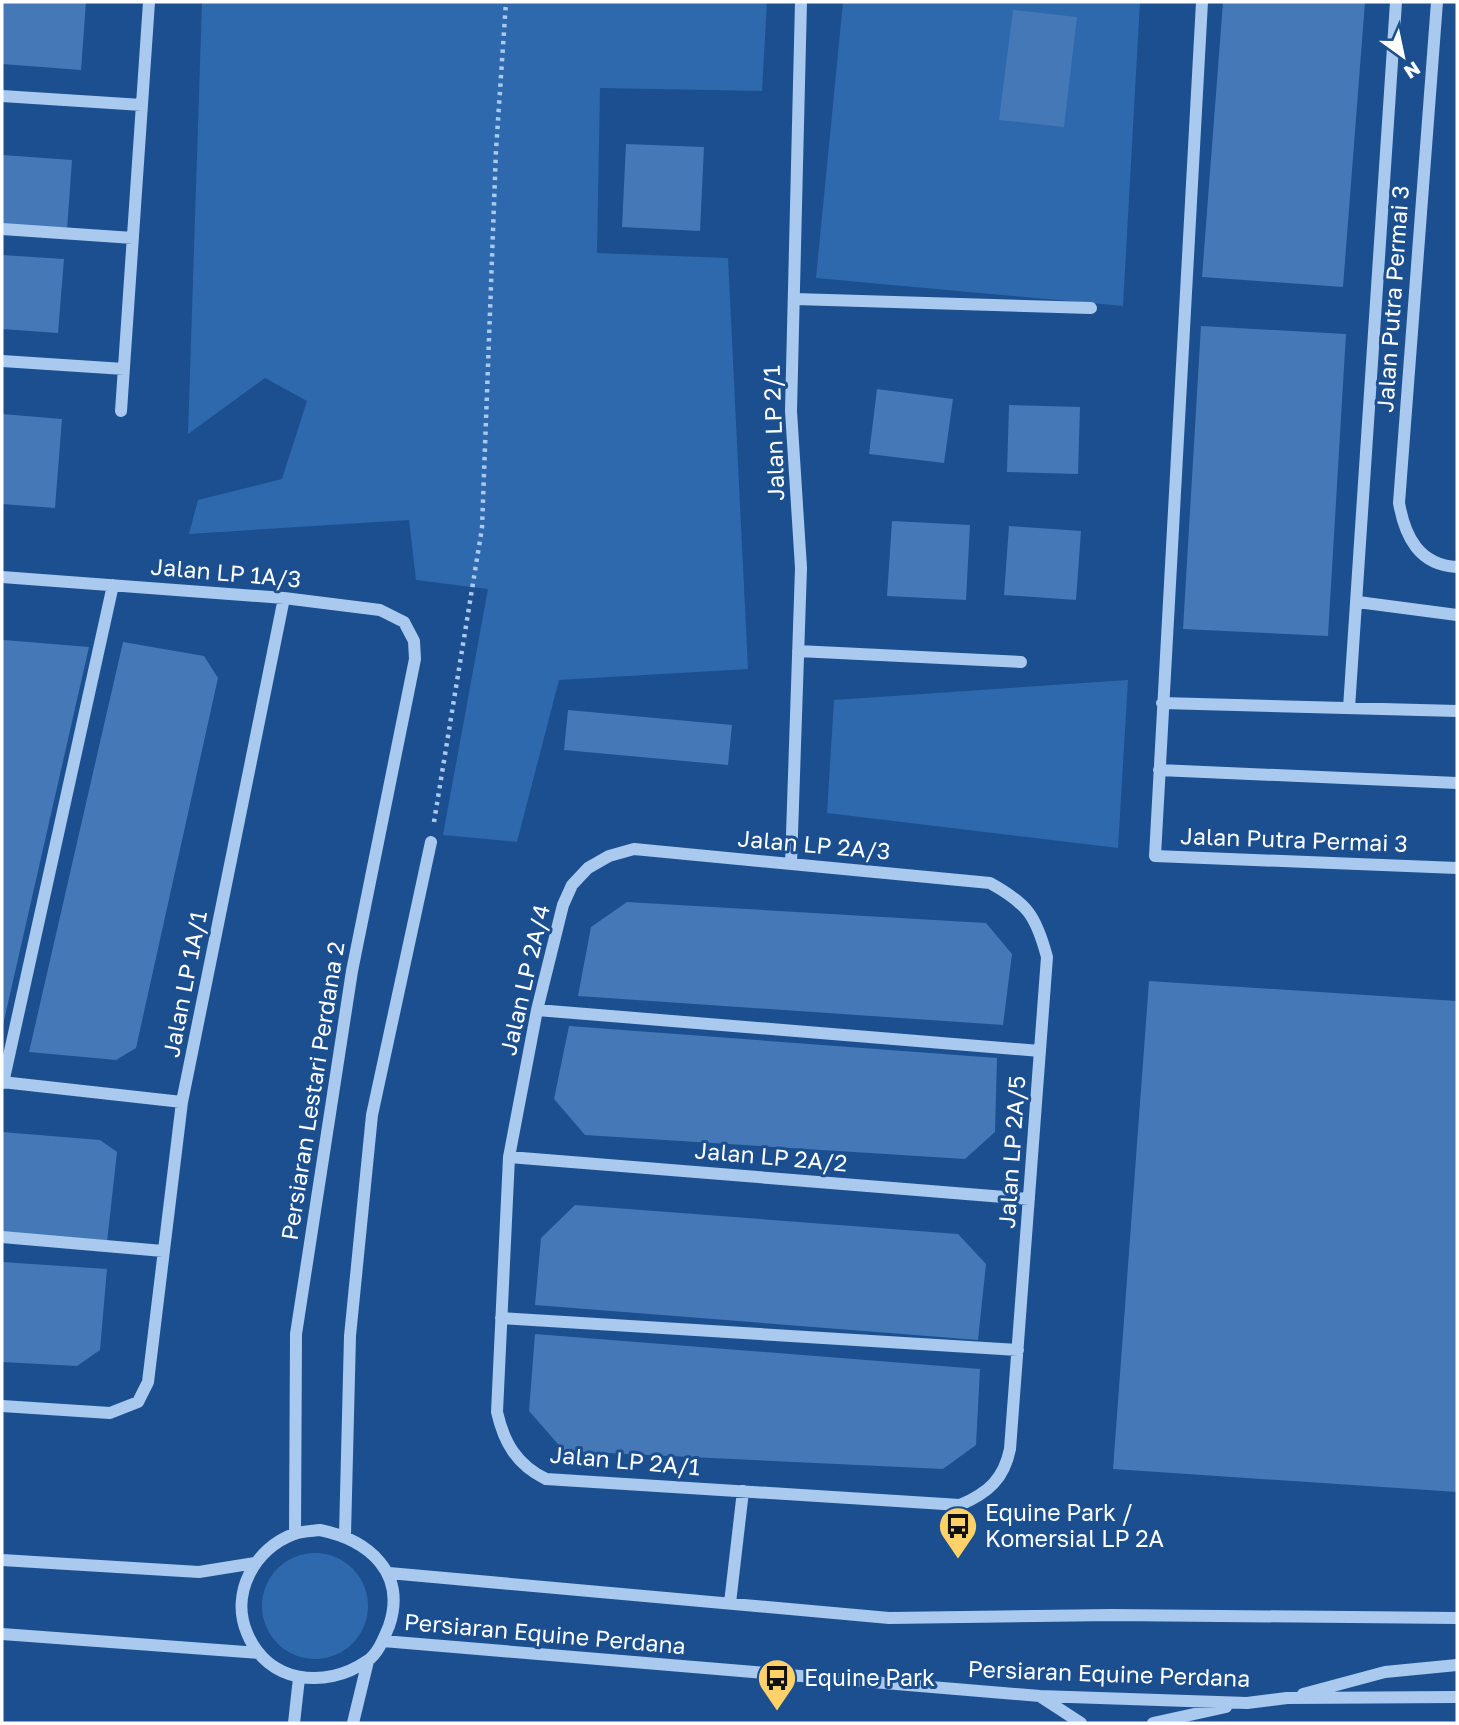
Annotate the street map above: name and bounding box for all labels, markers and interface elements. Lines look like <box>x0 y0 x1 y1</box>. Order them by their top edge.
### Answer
north arrow <box>1368 21 1438 91</box>
text: N <box>1400 57 1425 84</box>
street label: Jalan Putra Permai 3 <box>1370 184 1414 413</box>
street label: Jalan LP 2/1 <box>757 365 789 501</box>
street label: Jalan LP 1A/3 <box>150 551 303 593</box>
street label: Jalan Putra Permai 3 <box>1180 821 1408 857</box>
street label: Jalan LP 2A/3 <box>737 823 892 865</box>
street label: Jalan LP 2A/4 <box>493 902 555 1058</box>
street label: Jalan LP 1A/1 <box>156 908 212 1059</box>
street label: Persiaran Lestari Perdana 2 <box>275 940 349 1242</box>
street label: Jalan LP 2A/5 <box>992 1075 1030 1229</box>
street label: Jalan LP 2A/2 <box>694 1135 849 1177</box>
street label: Jalan LP 2A/1 <box>549 1439 701 1481</box>
place label: Equine Park / Komersial LP 2A <box>985 1498 1164 1552</box>
bus stop icon: Equine Park / Komersial LP 2A <box>937 1505 979 1560</box>
street label: Persiaran Equine Perdana <box>403 1607 687 1659</box>
street label: Persiaran Equine Perdana <box>967 1654 1251 1692</box>
bus stop icon: Equine Park <box>756 1657 798 1712</box>
place label: Equine Park <box>804 1663 935 1691</box>

